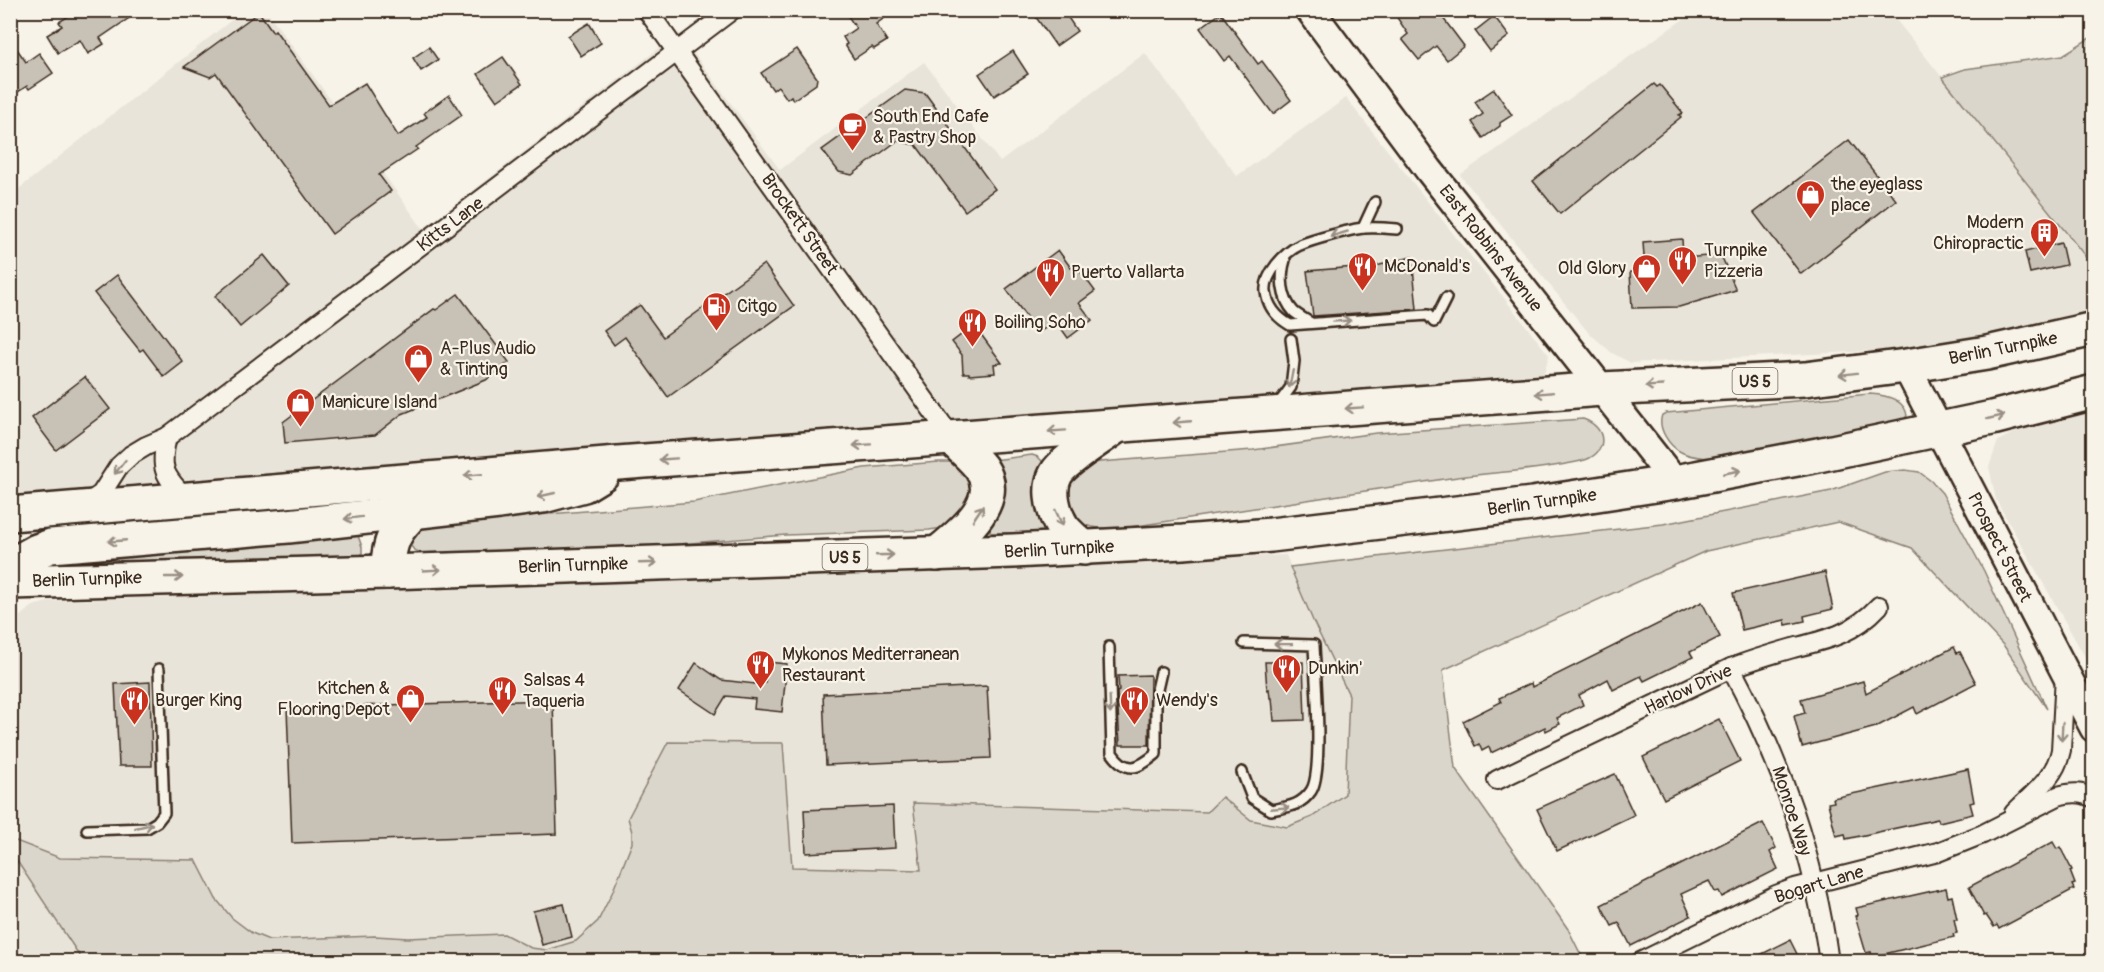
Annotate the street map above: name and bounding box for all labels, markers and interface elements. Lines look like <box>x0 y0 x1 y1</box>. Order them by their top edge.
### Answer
place label: South End Cafe & Pastry Shop <box>873 105 989 149</box>
cafe icon: South End Cafe & Pastry Shop <box>836 110 868 152</box>
street label: Brockett Street <box>756 169 843 280</box>
place label: the eyeglass place <box>1830 173 1923 217</box>
shop icon: the eyeglass place <box>1794 178 1826 220</box>
street label: East Robbins Avenue <box>1434 180 1547 316</box>
street label: Kitts Lane <box>412 192 488 257</box>
place label: Modern Chiropractic <box>1933 211 2024 255</box>
building icon: Modern Chiropractic <box>2029 216 2061 258</box>
one-way arrow <box>1330 229 1349 241</box>
place label: Turnpike Pizzeria <box>1704 239 1767 283</box>
restaurant icon: Turnpike Pizzeria <box>1667 244 1699 286</box>
restaurant icon: McDonald's <box>1347 250 1379 292</box>
shop icon: Old Glory <box>1631 252 1663 294</box>
place label: McDonald's <box>1384 255 1470 278</box>
restaurant icon: Puerto Vallarta <box>1034 256 1066 298</box>
place label: Old Glory <box>1558 257 1626 280</box>
place label: Puerto Vallarta <box>1071 261 1184 284</box>
fuel station icon: Citgo <box>700 290 732 332</box>
place label: Citgo <box>737 295 778 318</box>
restaurant icon: Boiling Soho <box>957 306 989 348</box>
place label: Boiling Soho <box>994 311 1086 334</box>
one-way arrow <box>1331 315 1351 326</box>
street label: Berlin Turnpike <box>1947 327 2059 370</box>
place label: A-Plus Audio & Tinting <box>440 337 536 381</box>
shop icon: A-Plus Audio & Tinting <box>403 342 435 384</box>
road number: US 5 <box>1732 368 1778 394</box>
one-way arrow <box>1839 368 1859 379</box>
one-way arrow <box>1285 369 1296 388</box>
one-way arrow <box>1644 381 1664 392</box>
shop icon: Manicure Island <box>285 386 317 428</box>
one-way arrow <box>1534 388 1554 399</box>
place label: Manicure Island <box>322 391 437 414</box>
one-way arrow <box>1345 403 1365 414</box>
one-way arrow <box>1986 410 2005 422</box>
one-way arrow <box>1173 417 1193 428</box>
one-way arrow <box>1047 426 1067 437</box>
one-way arrow <box>853 440 873 451</box>
one-way arrow <box>658 454 678 465</box>
one-way arrow <box>114 459 127 475</box>
one-way arrow <box>1722 466 1742 477</box>
one-way arrow <box>464 470 484 481</box>
street label: Berlin Turnpike <box>1486 483 1598 522</box>
one-way arrow <box>537 489 556 501</box>
street label: Prospect Street <box>1962 489 2037 607</box>
one-way arrow <box>972 505 984 521</box>
one-way arrow <box>1054 508 1065 526</box>
one-way arrow <box>344 513 363 524</box>
one-way arrow <box>108 535 128 546</box>
street label: Berlin Turnpike <box>1003 535 1115 564</box>
road number: US 5 <box>822 544 868 570</box>
one-way arrow <box>874 550 894 561</box>
street label: Berlin Turnpike <box>518 552 629 579</box>
one-way arrow <box>637 557 657 569</box>
one-way arrow <box>421 564 441 575</box>
street label: Berlin Turnpike <box>32 566 143 593</box>
one-way arrow <box>163 572 183 583</box>
one-way arrow <box>1274 638 1294 650</box>
place label: Mykonos Mediterranean Restaurant <box>782 643 960 687</box>
restaurant icon: Mykonos Mediterranean Restaurant <box>745 648 777 690</box>
restaurant icon: Dunkin' <box>1271 652 1303 694</box>
place label: Dunkin' <box>1308 657 1362 680</box>
street label: Harlow Drive <box>1641 659 1736 720</box>
place label: Salsas 4 Taqueria <box>523 669 586 713</box>
restaurant icon: Salsas 4 Taqueria <box>486 674 518 716</box>
place label: Kitchen & Flooring Depot <box>277 677 391 721</box>
shop icon: Kitchen & Flooring Depot <box>395 682 427 724</box>
restaurant icon: Burger King <box>118 684 150 726</box>
restaurant icon: Wendy's <box>1119 684 1151 726</box>
place label: Burger King <box>155 689 242 712</box>
place label: Wendy's <box>1156 689 1218 712</box>
one-way arrow <box>1105 695 1116 714</box>
one-way arrow <box>2057 721 2068 741</box>
street label: Monroe Way <box>1766 764 1817 859</box>
one-way arrow <box>1270 802 1289 813</box>
one-way arrow <box>135 819 154 830</box>
street label: Bogart Lane <box>1772 860 1867 909</box>

